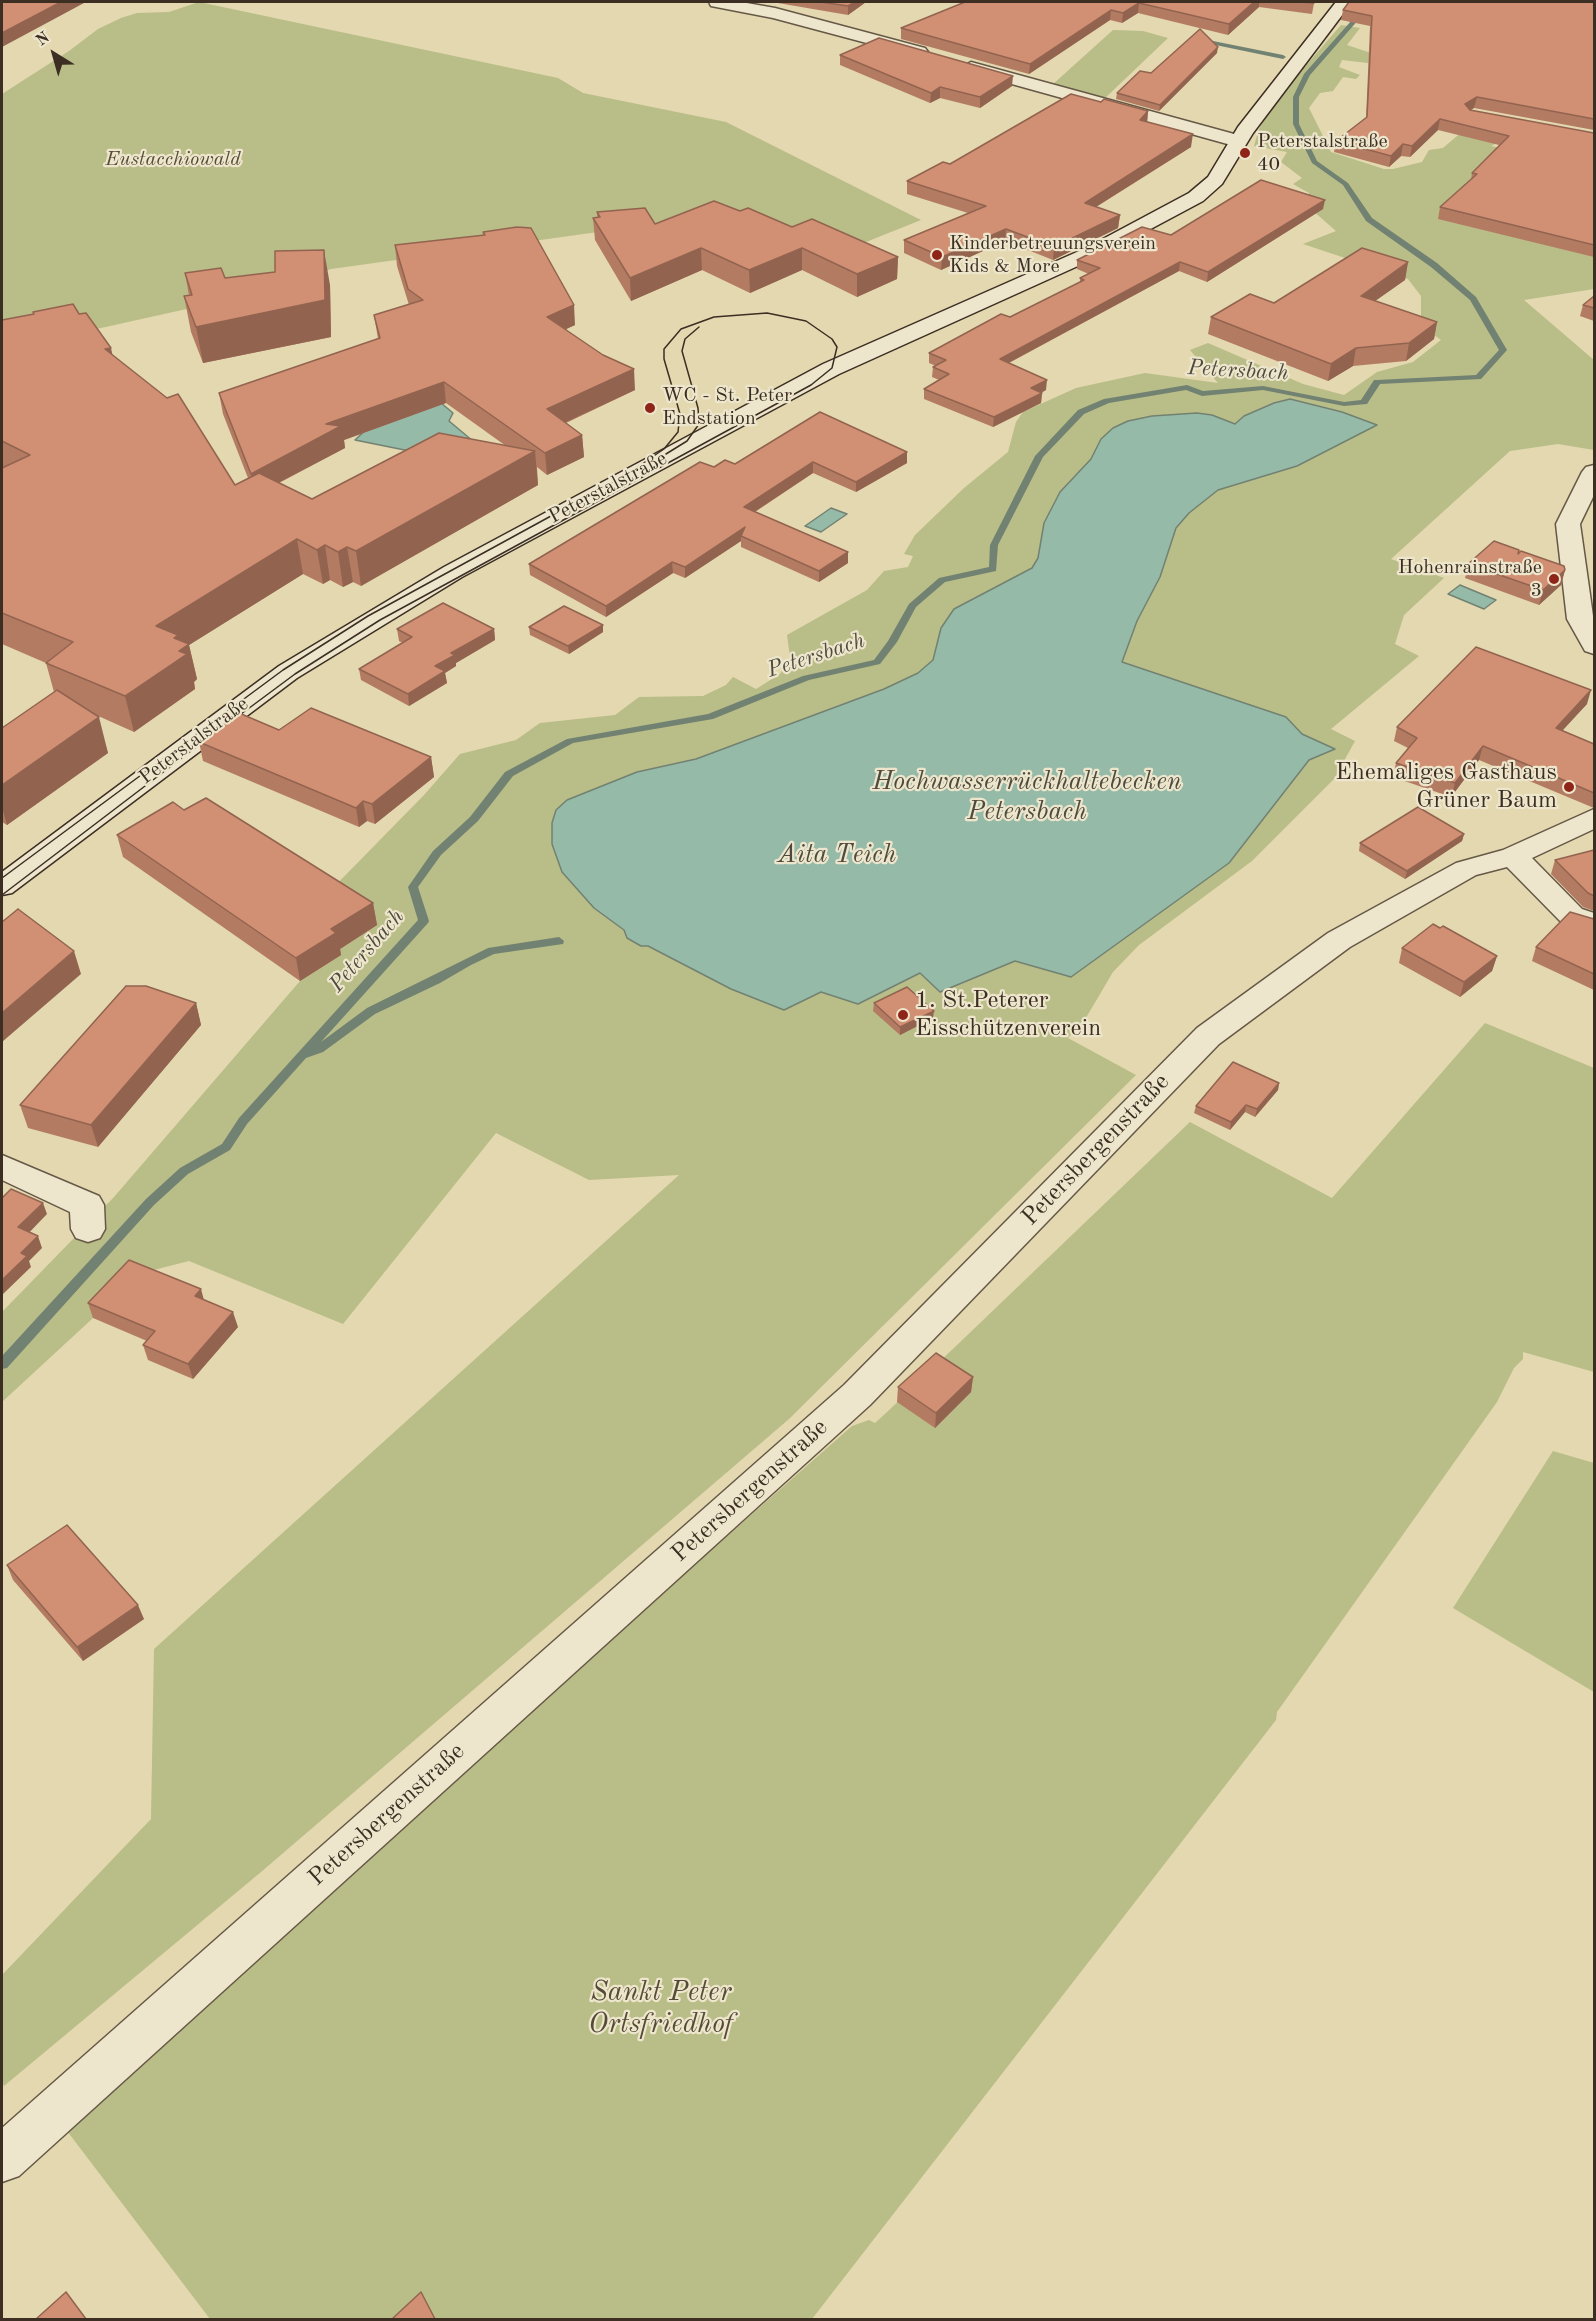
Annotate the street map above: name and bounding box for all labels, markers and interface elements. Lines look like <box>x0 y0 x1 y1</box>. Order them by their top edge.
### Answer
north arrow <box>24 24 84 84</box>
text: N <box>33 30 53 50</box>
place label: Peterstalstraße 40 <box>1257 130 1388 177</box>
marker: Peterstalstraße 40 <box>1238 146 1252 160</box>
park label: Eustacchiowald <box>105 148 241 172</box>
place label: Kinderbetreuungsverein Kids & More <box>949 232 1156 279</box>
marker: Kinderbetreuungsverein Kids & More <box>930 248 944 262</box>
water label: Petersbach <box>1187 355 1289 387</box>
place label: WC - St. Peter Endstation <box>662 384 792 431</box>
marker: WC - St. Peter Endstation <box>643 401 657 415</box>
street label: Peterstalstraße <box>545 447 671 529</box>
place label: Hohenrainstraße 3 <box>1398 556 1542 603</box>
marker: Hohenrainstraße 3 <box>1547 572 1561 586</box>
water label: Petersbach <box>764 628 868 684</box>
street label: Peterstalstraße <box>135 692 253 790</box>
place label: Ehemaliges Gasthaus Grüner Baum <box>1335 759 1557 815</box>
water label: Hochwasserrückhaltebecken Petersbach <box>872 766 1182 828</box>
marker: Ehemaliges Gasthaus Grüner Baum <box>1562 780 1576 794</box>
water label: Aita Teich <box>778 839 896 871</box>
water label: Petersbach <box>324 904 410 998</box>
place label: 1. St.Peterer Eisschützenverein <box>915 987 1101 1043</box>
marker: 1. St.Peterer Eisschützenverein <box>896 1008 910 1022</box>
street label: Petersbergenstraße <box>1016 1068 1176 1232</box>
street label: Petersbergenstraße <box>666 1413 834 1569</box>
street label: Petersbergenstraße <box>303 1737 471 1893</box>
park label: Sankt Peter Ortsfriedhof <box>588 1976 734 2042</box>

